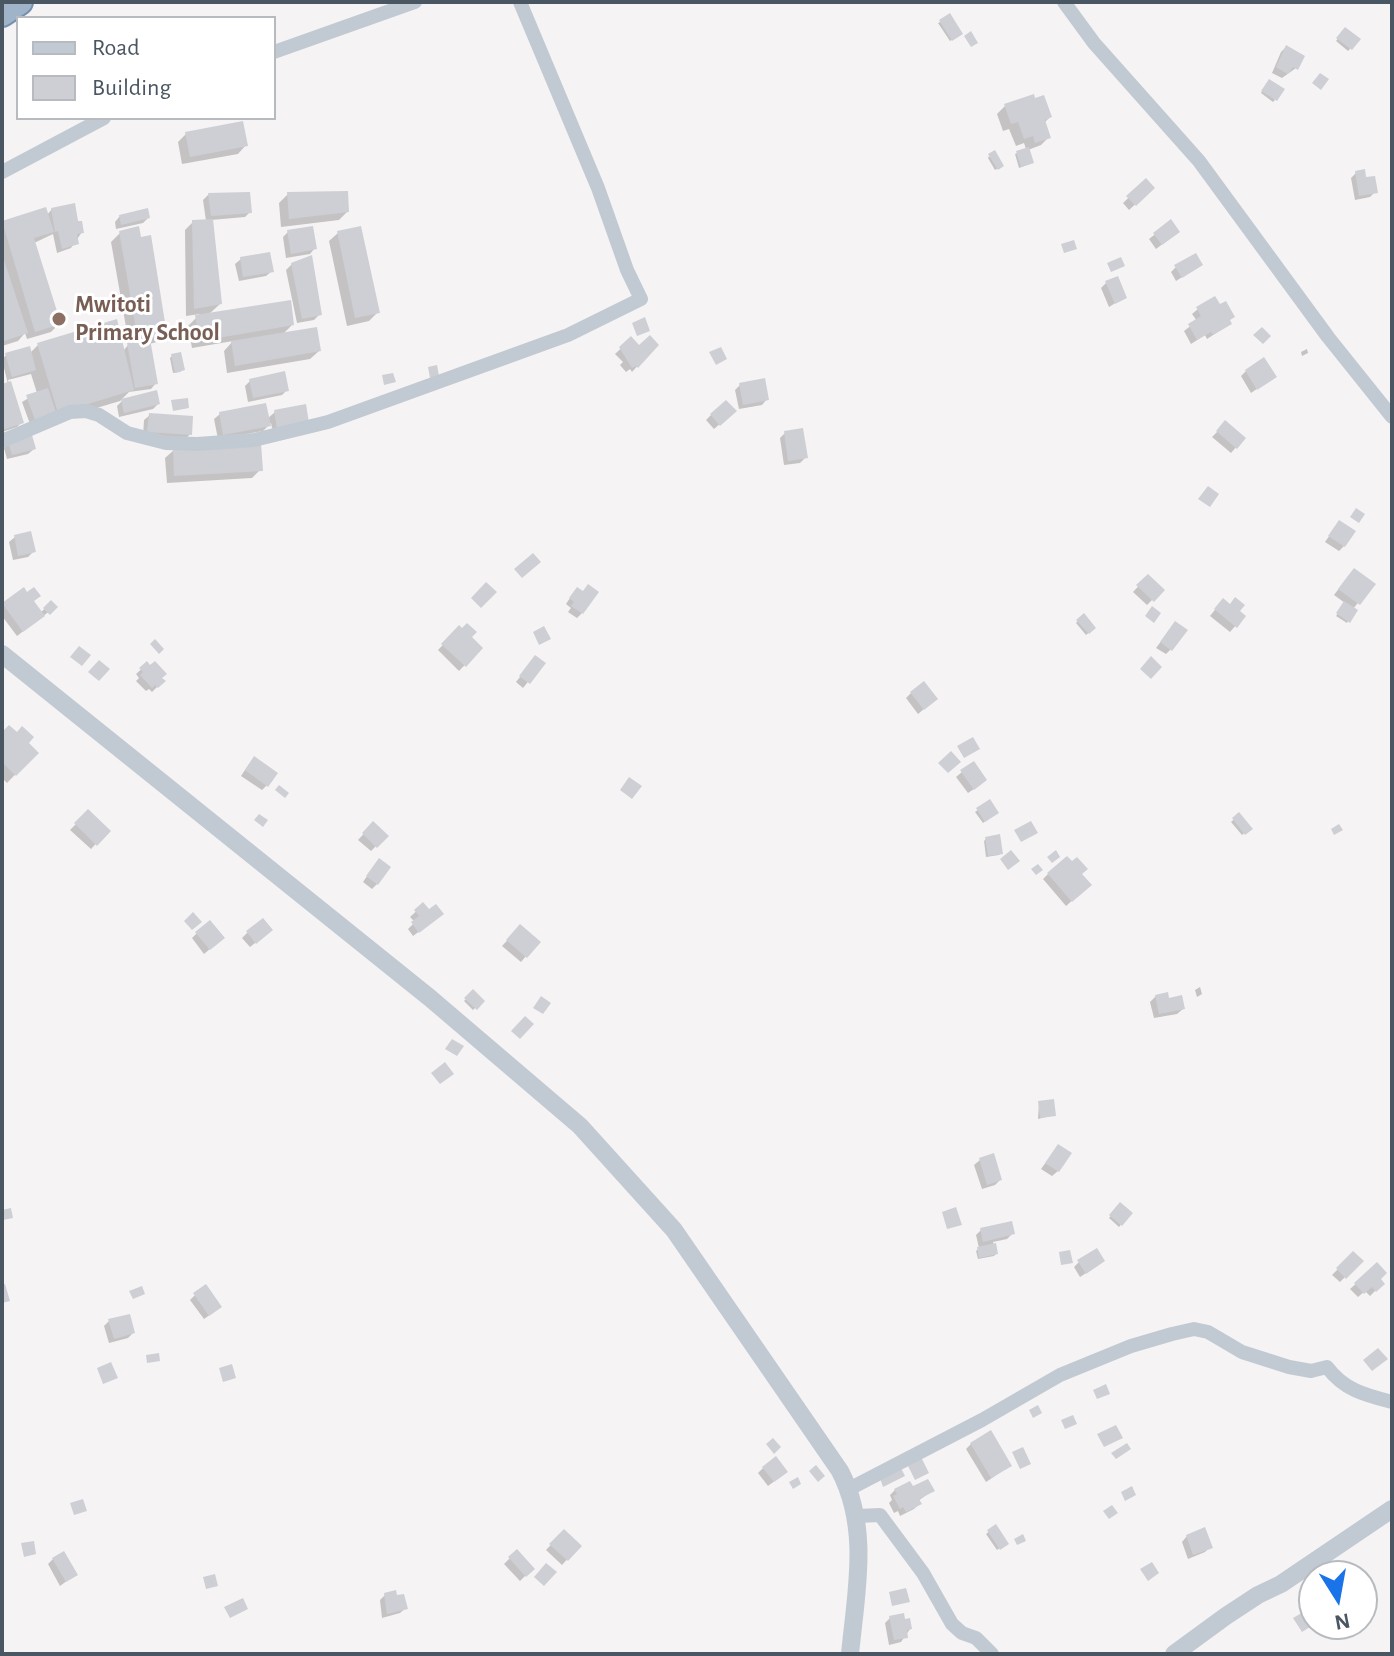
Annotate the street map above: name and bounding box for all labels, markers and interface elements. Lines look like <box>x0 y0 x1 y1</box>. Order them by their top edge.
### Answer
legend <box>16 16 276 120</box>
text: Road <box>92 36 140 60</box>
text: Building <box>92 76 171 100</box>
place label: Mwitoti Primary School <box>75 291 220 347</box>
marker: Mwitoti Primary School <box>50 310 68 328</box>
north arrow <box>1298 1560 1378 1640</box>
text: N <box>1333 1609 1352 1634</box>

